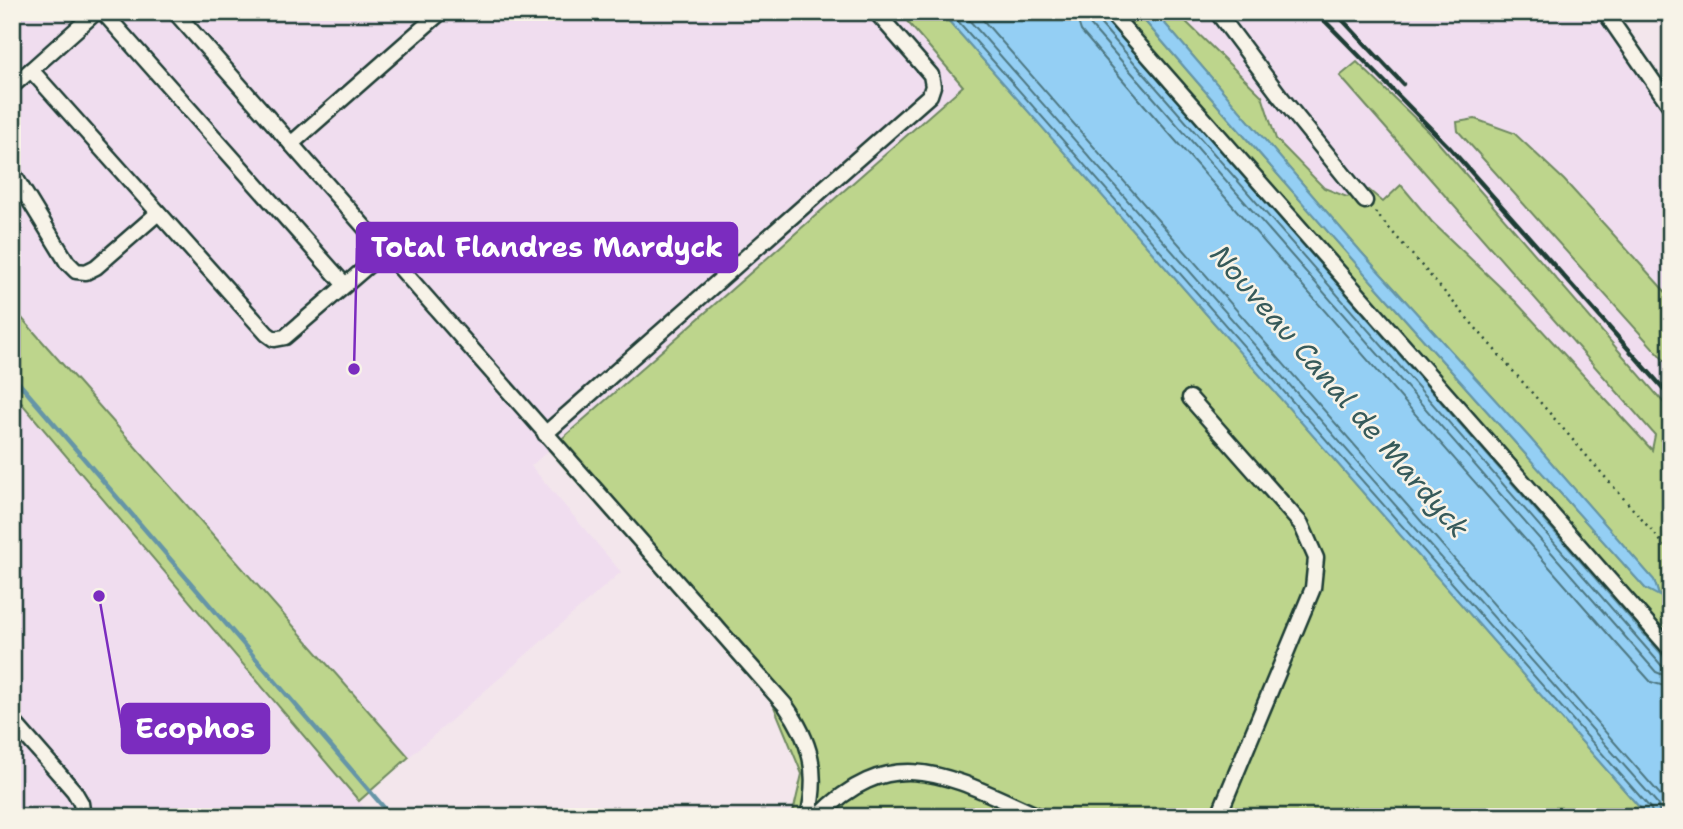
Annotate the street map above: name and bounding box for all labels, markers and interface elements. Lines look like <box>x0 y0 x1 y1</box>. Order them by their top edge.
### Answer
callout: Total Flandres Mardyck <box>357 223 737 272</box>
text: Total Flandres Mardyck <box>371 228 723 266</box>
water label: Nouveau Canal de Mardyck <box>1202 236 1478 546</box>
callout: Ecophos <box>122 704 269 753</box>
text: Ecophos <box>135 709 255 747</box>

